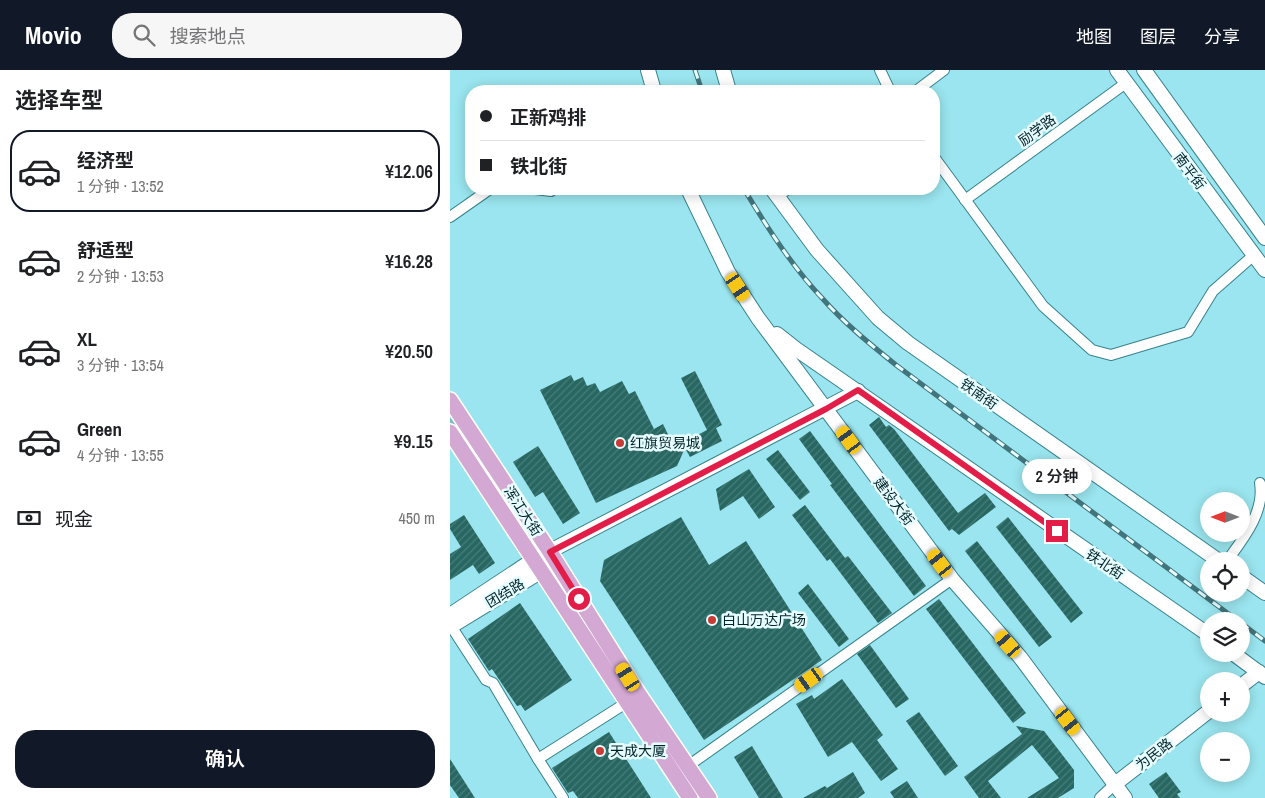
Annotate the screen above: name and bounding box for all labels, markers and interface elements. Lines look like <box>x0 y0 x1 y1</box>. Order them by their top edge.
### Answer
search box <box>112 13 462 58</box>
text: Movio <box>25 19 82 51</box>
icon: search <box>130 21 158 49</box>
text: 搜索地点 <box>170 23 246 49</box>
text: 地图 <box>1076 24 1112 49</box>
text: 图层 <box>1140 24 1176 49</box>
text: 分享 <box>1204 24 1240 49</box>
text: 选择车型 <box>15 85 103 115</box>
text: 正新鸡排 <box>510 104 586 130</box>
street label: 励学路 <box>1015 110 1059 150</box>
text: 经济型 <box>77 147 134 173</box>
icon: car <box>17 149 62 194</box>
street label: 南平街 <box>1170 149 1210 193</box>
text: 铁北街 <box>510 153 567 179</box>
text: ¥12.06 <box>385 158 433 184</box>
text: 1 分钟 · 13:52 <box>77 175 164 197</box>
text: 舒适型 <box>77 237 134 263</box>
icon: car <box>17 239 62 284</box>
text: ¥16.28 <box>385 248 433 274</box>
text: 2 分钟 · 13:53 <box>77 265 164 287</box>
car <box>723 270 752 304</box>
text: XL <box>77 326 97 352</box>
icon: car <box>17 329 62 374</box>
text: ¥20.50 <box>385 338 433 364</box>
text: 3 分钟 · 13:54 <box>77 354 164 376</box>
street label: 铁南街 <box>957 375 1001 413</box>
text: Green <box>77 416 122 442</box>
icon: car <box>17 419 62 464</box>
car <box>834 423 863 457</box>
text: ¥9.15 <box>394 428 433 454</box>
place label: 红旗贸易城 <box>630 434 700 452</box>
marker: 红旗贸易城 <box>614 437 626 449</box>
text: 4 分钟 · 13:55 <box>77 444 164 466</box>
callout: 2 分钟 <box>1022 458 1092 494</box>
text: 2 分钟 <box>1036 465 1078 487</box>
street label: 建设大街 <box>870 473 918 529</box>
street label: 浑江大街 <box>500 483 546 539</box>
north arrow <box>1200 492 1250 542</box>
map controls <box>1200 492 1250 782</box>
icon: cash <box>15 504 43 532</box>
text: 现金 <box>55 506 93 532</box>
text: 450 m <box>399 507 435 529</box>
route end <box>1046 520 1068 542</box>
street label: 铁北街 <box>1083 545 1127 583</box>
car <box>924 547 955 579</box>
button: locate <box>1200 552 1250 602</box>
street label: 团结路 <box>482 574 528 612</box>
route start <box>568 588 590 610</box>
place label: 白山万达广场 <box>722 611 806 629</box>
button: layers <box>1200 612 1250 662</box>
marker: 白山万达广场 <box>706 614 718 626</box>
car <box>992 628 1023 660</box>
car <box>613 660 642 694</box>
car <box>792 665 825 695</box>
button: + <box>1200 672 1250 722</box>
car <box>1052 705 1083 737</box>
button: 确认 <box>15 730 435 788</box>
button: − <box>1200 732 1250 782</box>
street label: 为民路 <box>1132 734 1176 774</box>
place label: 天成大厦 <box>610 742 666 760</box>
marker: 天成大厦 <box>594 745 606 757</box>

